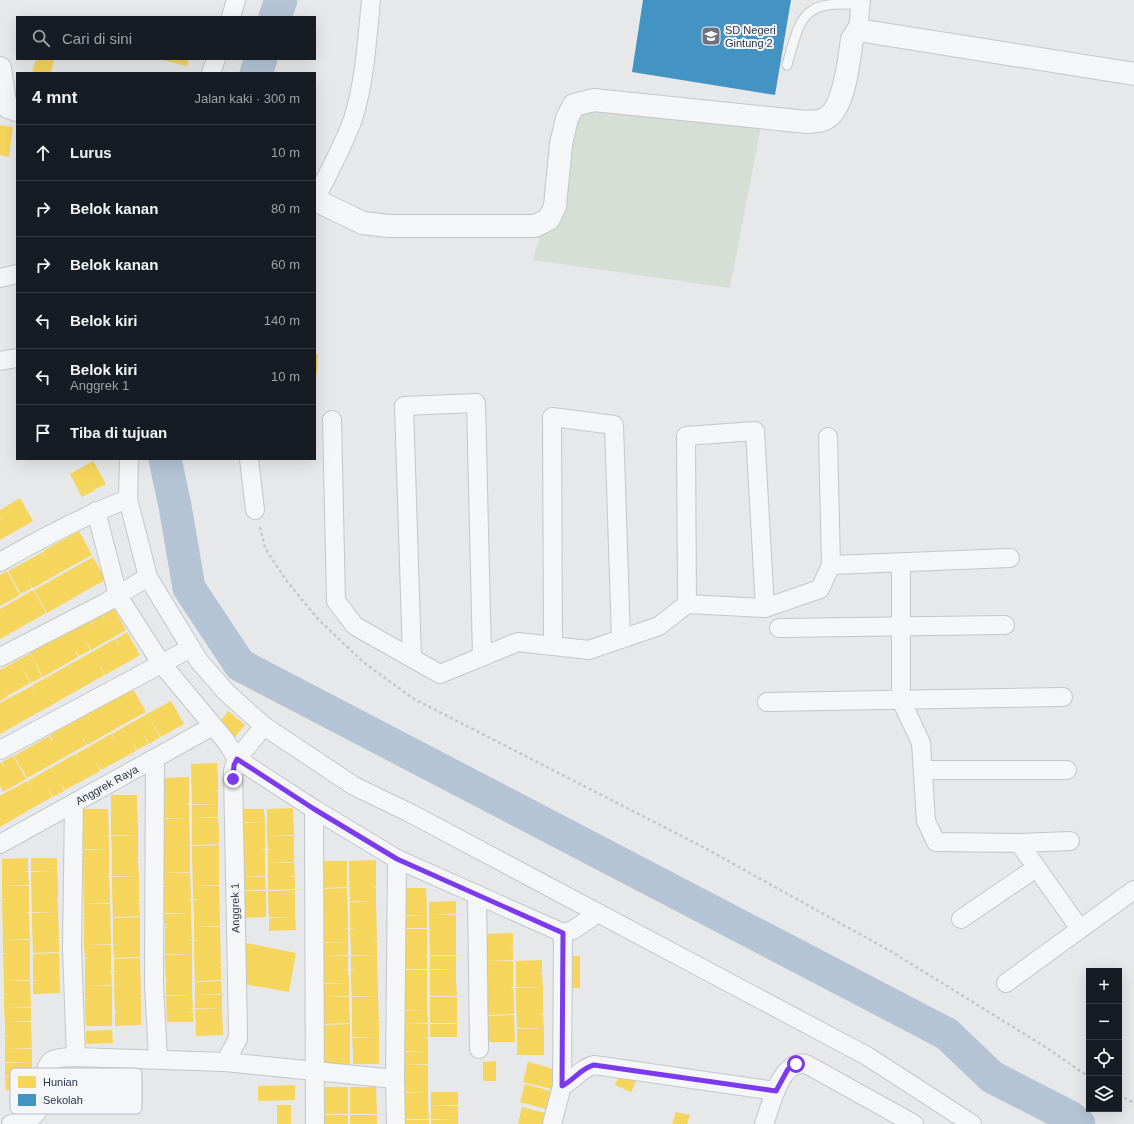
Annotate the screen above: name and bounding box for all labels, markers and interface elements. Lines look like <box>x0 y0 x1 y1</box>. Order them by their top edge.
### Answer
search box <box>16 16 316 60</box>
place label: SD Negeri Gintung 2 <box>725 24 776 49</box>
school or university icon: SD Negeri Gintung 2 <box>700 25 722 47</box>
icon: search <box>30 27 52 49</box>
text: Cari di sini <box>62 30 132 47</box>
text: 4 mnt <box>32 88 77 107</box>
text: Jalan kaki · 300 m <box>195 91 300 106</box>
icon: ahead <box>32 142 54 164</box>
text: Lurus <box>70 144 112 161</box>
text: 10 m <box>271 145 300 160</box>
icon: right <box>32 198 54 220</box>
text: Belok kanan <box>70 200 158 217</box>
text: 80 m <box>271 201 300 216</box>
icon: right <box>32 254 54 276</box>
text: Belok kanan <box>70 256 158 273</box>
text: 60 m <box>271 257 300 272</box>
icon: left <box>32 310 54 332</box>
text: Belok kiri <box>70 312 138 329</box>
text: 140 m <box>264 313 300 328</box>
text: Belok kiri <box>70 361 138 378</box>
icon: left <box>32 366 54 388</box>
text: 10 m <box>271 369 300 384</box>
text: Anggrek 1 <box>70 378 129 393</box>
icon: arrive <box>32 422 54 444</box>
text: Tiba di tujuan <box>70 424 167 441</box>
street label: Anggrek Raya <box>73 762 141 807</box>
route end <box>224 770 242 788</box>
street label: Anggrek 1 <box>229 883 241 933</box>
map controls <box>1086 968 1122 1112</box>
button: + <box>1086 968 1122 1004</box>
button: − <box>1086 1004 1122 1040</box>
button: locate <box>1086 1040 1122 1076</box>
route start <box>787 1055 805 1073</box>
legend <box>10 1068 142 1114</box>
text: Hunian <box>43 1076 78 1088</box>
button: layers <box>1086 1076 1122 1112</box>
text: Sekolah <box>43 1094 83 1106</box>

